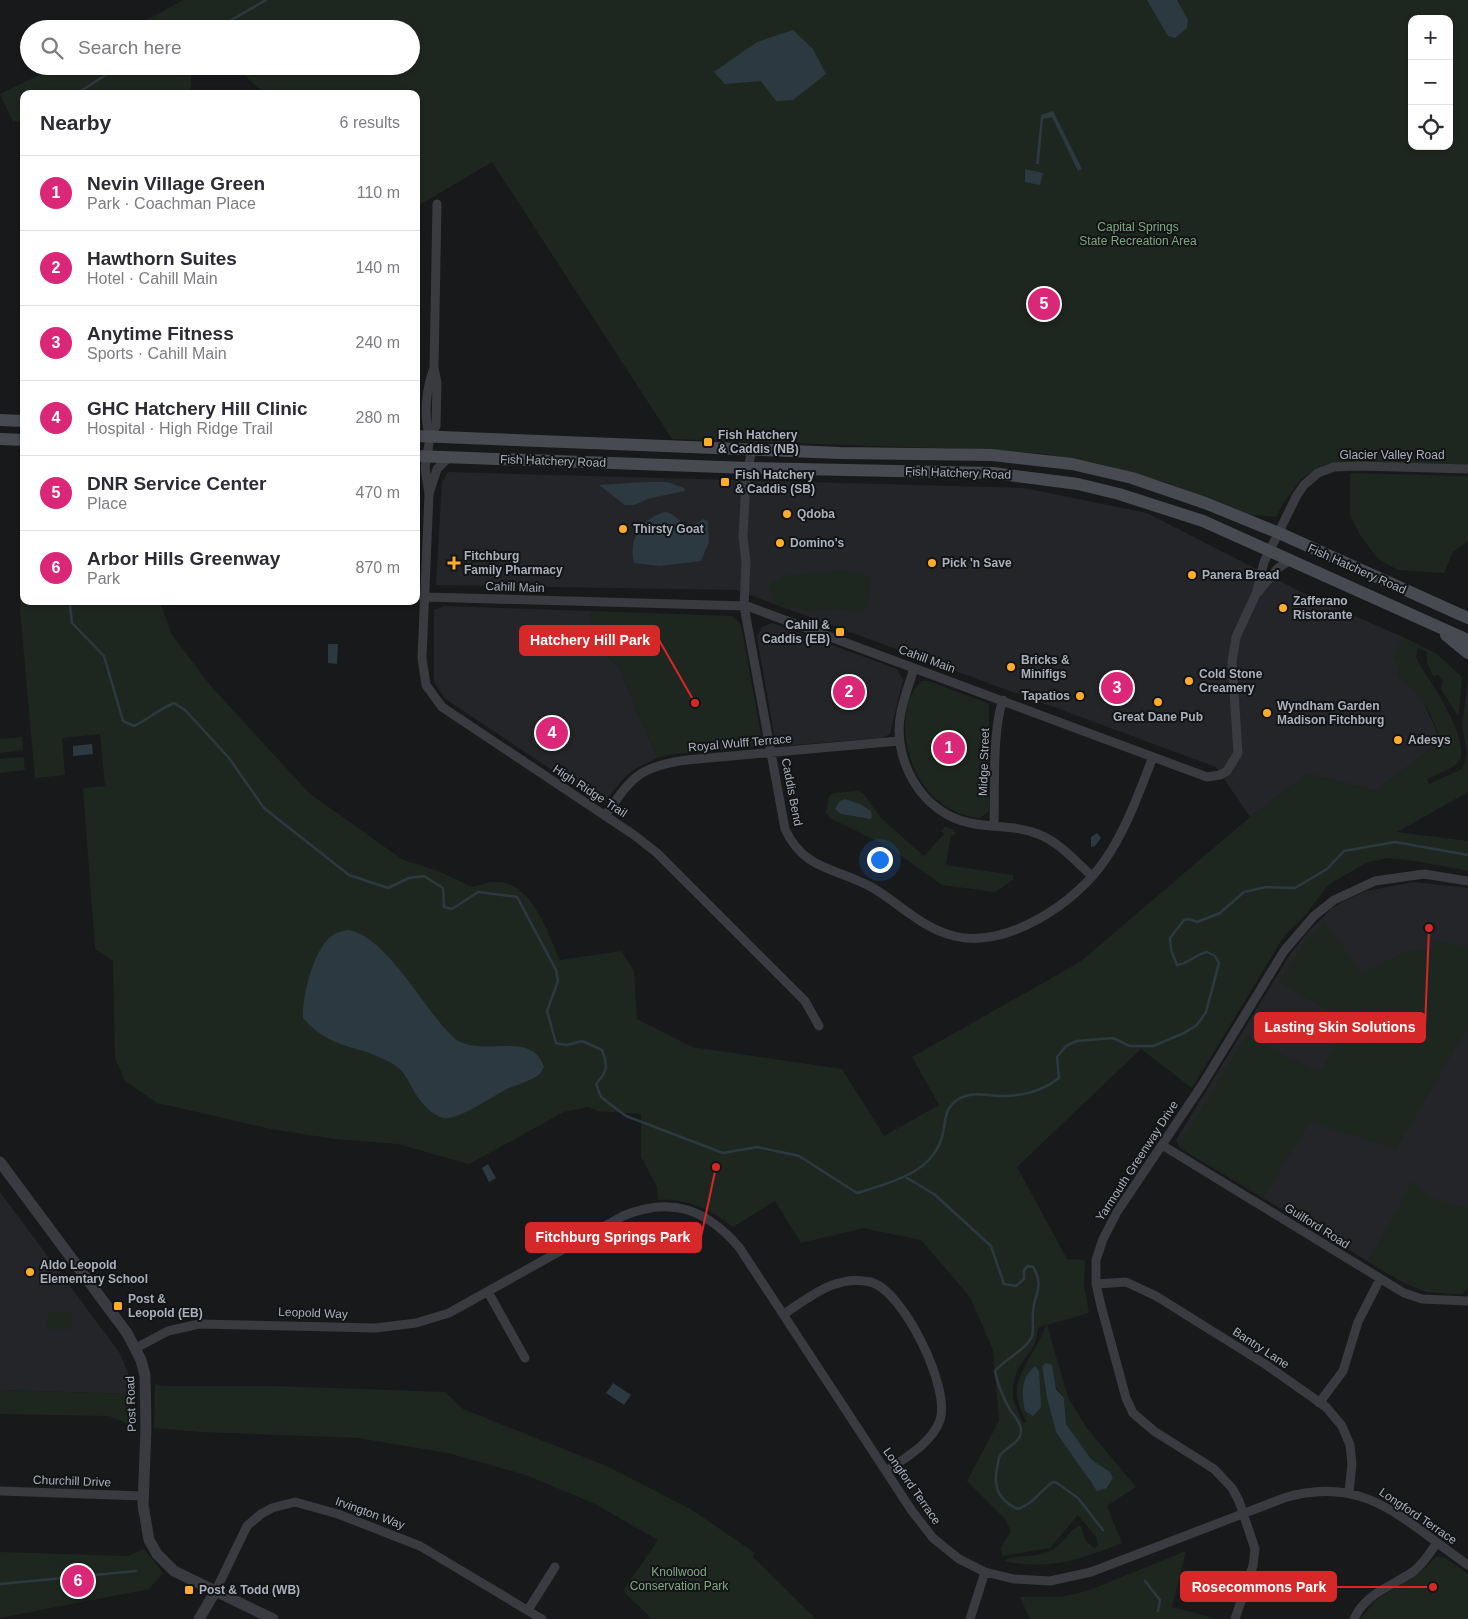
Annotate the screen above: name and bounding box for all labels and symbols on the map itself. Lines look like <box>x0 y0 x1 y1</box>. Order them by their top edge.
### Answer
park label: Capital Springs State Recreation Area <box>1079 220 1197 248</box>
pin: 5 <box>1028 285 1060 323</box>
place label: Fish Hatchery & Caddis (NB) <box>718 428 799 456</box>
marker: Fish Hatchery & Caddis (NB) <box>702 436 714 448</box>
street label: Glacier Valley Road <box>1339 448 1445 462</box>
street label: Fish Hatchery Road <box>500 452 606 470</box>
street label: Fish Hatchery Road <box>905 464 1011 482</box>
place label: Fish Hatchery & Caddis (SB) <box>735 468 815 496</box>
marker: Fish Hatchery & Caddis (SB) <box>719 476 731 488</box>
place label: Qdoba <box>797 507 835 521</box>
marker: Qdoba <box>781 508 793 520</box>
place label: Thirsty Goat <box>633 522 704 536</box>
marker: Thirsty Goat <box>617 523 629 535</box>
place label: Domino's <box>790 536 845 550</box>
marker: Domino's <box>774 537 786 549</box>
street label: Fish Hatchery Road <box>1306 541 1408 597</box>
place label: Fitchburg Family Pharmacy <box>464 549 563 577</box>
place label: Pick 'n Save <box>942 556 1012 570</box>
marker: Fitchburg Family Pharmacy <box>448 557 460 569</box>
marker: Pick 'n Save <box>926 557 938 569</box>
place label: Panera Bread <box>1202 568 1279 582</box>
marker: Panera Bread <box>1186 569 1198 581</box>
street label: Cahill Main <box>485 579 545 595</box>
place label: Zafferano Ristorante <box>1293 594 1353 622</box>
marker: Zafferano Ristorante <box>1277 602 1289 614</box>
place label: Cahill & Caddis (EB) <box>762 618 830 646</box>
callout: Hatchery Hill Park <box>520 626 659 655</box>
marker: Cahill & Caddis (EB) <box>834 626 846 638</box>
text: Hatchery Hill Park <box>530 632 650 648</box>
street label: Cahill Main <box>897 642 957 676</box>
place label: Bricks & Minifigs <box>1021 653 1070 681</box>
marker: Bricks & Minifigs <box>1005 661 1017 673</box>
place label: Cold Stone Creamery <box>1199 667 1263 695</box>
pin: 3 <box>1101 669 1133 707</box>
pin: 2 <box>833 673 865 711</box>
marker: Cold Stone Creamery <box>1183 675 1195 687</box>
place label: Tapatios <box>1022 689 1070 703</box>
marker: Tapatios <box>1074 690 1086 702</box>
marker: Great Dane Pub <box>1152 696 1164 708</box>
place label: Wyndham Garden Madison Fitchburg <box>1277 699 1384 727</box>
marker: Wyndham Garden Madison Fitchburg <box>1261 707 1273 719</box>
place label: Great Dane Pub <box>1113 710 1203 724</box>
pin: 4 <box>536 714 568 752</box>
street label: Midge Street <box>976 727 992 796</box>
pin: 1 <box>933 729 965 767</box>
street label: Royal Wulff Terrace <box>688 731 793 755</box>
place label: Adesys <box>1408 733 1451 747</box>
marker: Adesys <box>1392 734 1404 746</box>
street label: Caddis Bend <box>779 757 805 827</box>
street label: High Ridge Trail <box>550 762 630 820</box>
your location <box>867 847 893 873</box>
callout: Lasting Skin Solutions <box>1255 1013 1425 1042</box>
text: Lasting Skin Solutions <box>1265 1019 1416 1035</box>
street label: Yarmouth Greenway Drive <box>1093 1098 1181 1224</box>
street label: Guilford Road <box>1282 1200 1352 1252</box>
callout: Fitchburg Springs Park <box>526 1223 701 1252</box>
text: Fitchburg Springs Park <box>536 1229 691 1245</box>
place label: Aldo Leopold Elementary School <box>40 1258 148 1286</box>
marker: Aldo Leopold Elementary School <box>24 1266 36 1278</box>
place label: Post & Leopold (EB) <box>128 1292 203 1320</box>
marker: Post & Leopold (EB) <box>112 1300 124 1312</box>
street label: Leopold Way <box>278 1305 348 1321</box>
street label: Bantry Lane <box>1230 1325 1292 1372</box>
street label: Post Road <box>123 1376 139 1432</box>
street label: Longford Terrace <box>880 1445 944 1527</box>
street label: Churchill Drive <box>33 1473 112 1489</box>
street label: Longford Terrace <box>1377 1485 1460 1547</box>
street label: Irvington Way <box>333 1494 407 1532</box>
pin: 6 <box>62 1562 94 1600</box>
park label: Knollwood Conservation Park <box>630 1565 729 1593</box>
callout: Rosecommons Park <box>1181 1572 1336 1601</box>
text: Rosecommons Park <box>1192 1579 1327 1595</box>
place label: Post & Todd (WB) <box>199 1583 300 1597</box>
marker: Post & Todd (WB) <box>183 1584 195 1596</box>

